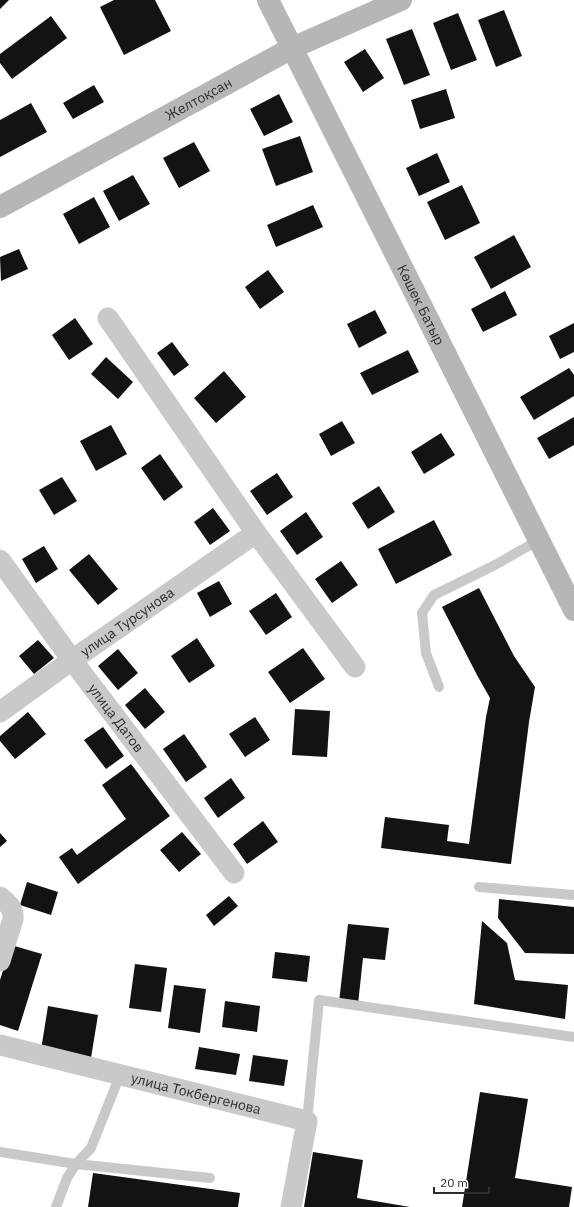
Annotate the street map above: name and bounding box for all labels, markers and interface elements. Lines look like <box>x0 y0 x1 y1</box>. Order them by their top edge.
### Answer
street label: Желтоқсан <box>162 73 235 124</box>
street label: Көшек Батыр <box>393 262 449 348</box>
street label: улица Турсунова <box>77 583 178 660</box>
street label: улица Датов <box>84 680 148 756</box>
street label: улица Токбергенова <box>129 1069 263 1118</box>
scale bar <box>434 1169 489 1195</box>
text: 20 m <box>440 1175 468 1190</box>

